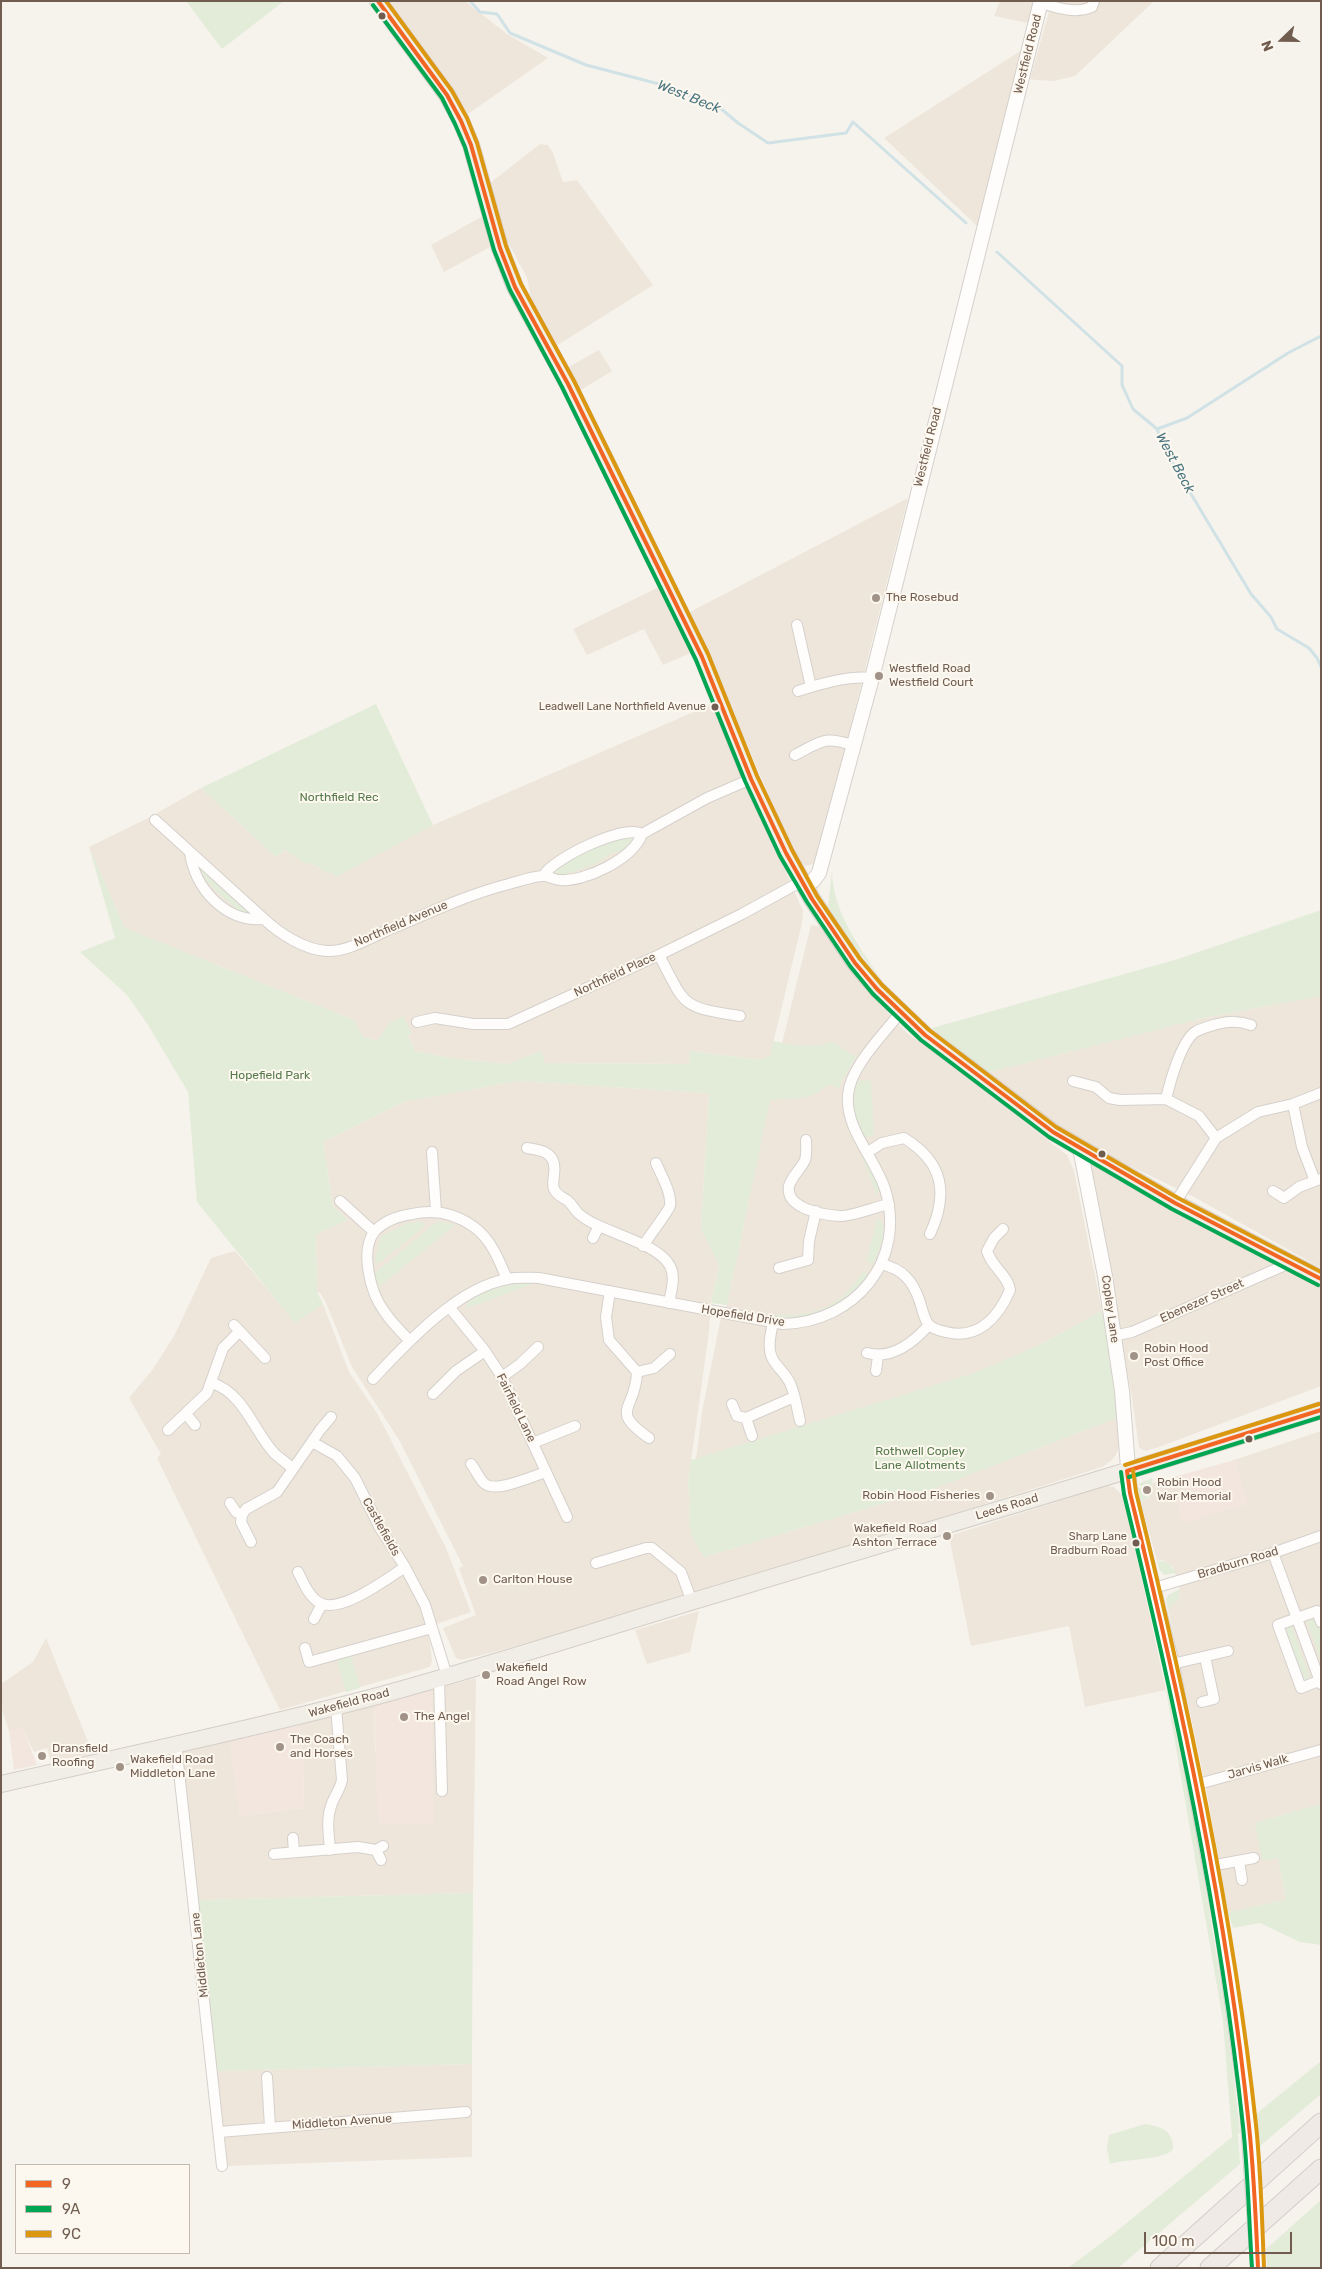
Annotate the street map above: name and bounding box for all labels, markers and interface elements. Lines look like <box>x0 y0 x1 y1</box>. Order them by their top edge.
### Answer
unlabelled marker <box>377 11 387 21</box>
street label: Westfield Road <box>1011 13 1045 95</box>
north arrow <box>1257 15 1307 65</box>
text: N <box>1258 38 1277 54</box>
water label: West Beck <box>655 77 723 117</box>
street label: Westfield Road <box>911 406 945 488</box>
water label: West Beck <box>1152 430 1198 496</box>
place label: The Rosebud <box>886 591 959 605</box>
marker: The Rosebud <box>870 592 882 604</box>
place label: Westfield Road Westfield Court <box>889 662 974 690</box>
marker: Westfield Road Westfield Court <box>873 670 885 682</box>
place label: Leadwell Lane Northfield Avenue <box>539 700 706 714</box>
marker: Leadwell Lane Northfield Avenue <box>710 702 720 712</box>
park label: Northfield Rec <box>299 791 379 805</box>
street label: Northfield Avenue <box>352 898 450 950</box>
street label: Northfield Place <box>572 950 658 1000</box>
park label: Hopefield Park <box>230 1069 310 1083</box>
unlabelled marker <box>1097 1149 1107 1159</box>
street label: Copley Lane <box>1098 1274 1122 1344</box>
street label: Ebenezer Street <box>1158 1276 1246 1326</box>
street label: Hopefield Drive <box>700 1302 786 1330</box>
place label: Robin Hood Post Office <box>1144 1342 1208 1370</box>
marker: Robin Hood Post Office <box>1128 1350 1140 1362</box>
street label: Fairfield Lane <box>493 1371 539 1445</box>
unlabelled marker <box>1244 1434 1254 1444</box>
park label: Rothwell Copley Lane Allotments <box>874 1445 966 1473</box>
place label: Robin Hood War Memorial <box>1157 1476 1231 1504</box>
marker: Robin Hood War Memorial <box>1141 1484 1153 1496</box>
place label: Robin Hood Fisheries <box>862 1489 980 1503</box>
marker: Robin Hood Fisheries <box>984 1490 996 1502</box>
street label: Leeds Road <box>974 1491 1040 1523</box>
street label: Castlefields <box>359 1495 403 1559</box>
place label: Wakefield Road Ashton Terrace <box>852 1522 937 1550</box>
marker: Wakefield Road Ashton Terrace <box>941 1530 953 1542</box>
place label: Sharp Lane Bradburn Road <box>1050 1530 1127 1556</box>
marker: Sharp Lane Bradburn Road <box>1131 1538 1141 1548</box>
street label: Bradburn Road <box>1196 1544 1280 1582</box>
place label: Carlton House <box>493 1573 572 1587</box>
marker: Carlton House <box>477 1574 489 1586</box>
place label: Wakefield Road Angel Row <box>496 1661 587 1689</box>
marker: Wakefield Road Angel Row <box>480 1669 492 1681</box>
street label: Wakefield Road <box>307 1685 391 1721</box>
place label: The Angel <box>414 1710 470 1724</box>
marker: The Angel <box>398 1711 410 1723</box>
place label: The Coach and Horses <box>290 1733 353 1761</box>
marker: The Coach and Horses <box>274 1741 286 1753</box>
place label: Dransfield Roofing <box>52 1742 108 1770</box>
marker: Dransfield Roofing <box>36 1750 48 1762</box>
street label: Jarvis Walk <box>1226 1751 1290 1783</box>
place label: Wakefield Road Middleton Lane <box>130 1753 215 1781</box>
marker: Wakefield Road Middleton Lane <box>114 1761 126 1773</box>
street label: Middleton Lane <box>188 1912 212 1998</box>
street label: Middleton Avenue <box>292 2111 392 2133</box>
legend <box>15 2164 190 2254</box>
text: 9 <box>62 2175 71 2193</box>
text: 9A <box>62 2200 80 2218</box>
scale bar <box>1147 2222 1294 2254</box>
text: 9C <box>62 2225 81 2243</box>
text: 100 m <box>1152 2232 1194 2250</box>

